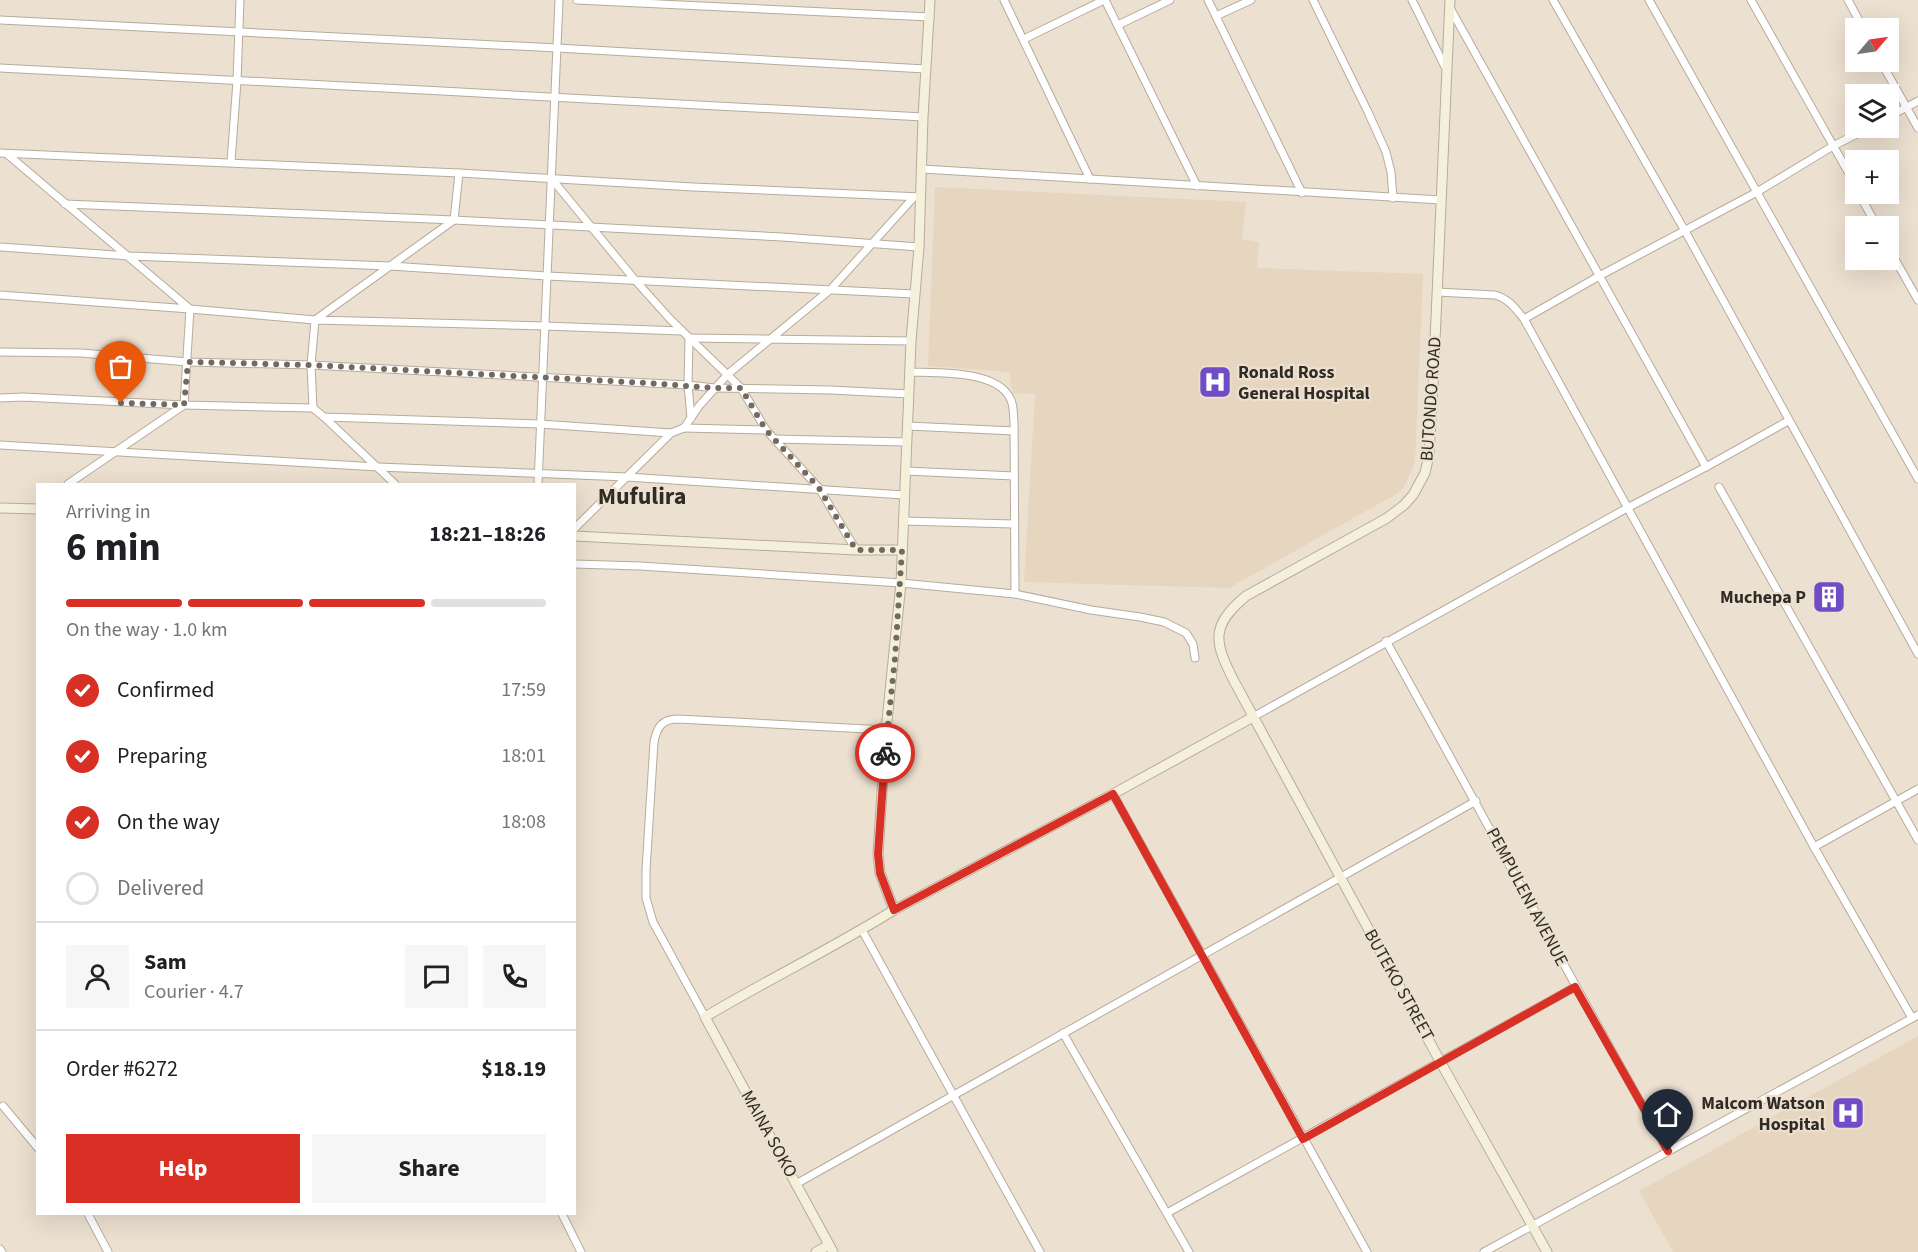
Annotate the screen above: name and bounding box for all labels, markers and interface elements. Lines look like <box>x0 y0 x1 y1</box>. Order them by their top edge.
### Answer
north arrow <box>1845 18 1899 72</box>
map controls <box>1845 18 1899 270</box>
button: layers <box>1845 84 1899 138</box>
button: + <box>1845 150 1899 204</box>
button: − <box>1845 216 1899 270</box>
street label: BUTONDO ROAD <box>1414 336 1448 462</box>
pin <box>95 341 146 403</box>
icon: bag <box>104 350 137 383</box>
place label: Ronald Ross General Hospital <box>1238 360 1370 406</box>
hospital icon: Ronald Ross General Hospital <box>1197 364 1233 400</box>
district label: Mufulira <box>598 479 686 514</box>
text: Arriving in <box>66 498 151 526</box>
text: 18:21–18:26 <box>429 518 546 550</box>
text: 6 min <box>66 520 161 576</box>
building icon: Muchepa P <box>1811 579 1847 615</box>
place label: Muchepa P <box>1720 585 1806 610</box>
text: On the way · 1.0 km <box>66 616 228 644</box>
icon: check <box>66 674 99 707</box>
text: Confirmed <box>117 674 214 706</box>
text: 17:59 <box>501 676 546 704</box>
courier <box>855 723 915 783</box>
icon: bike <box>869 737 902 770</box>
icon: check <box>66 740 99 773</box>
text: Preparing <box>117 740 207 772</box>
text: 18:01 <box>501 742 546 770</box>
icon: check <box>66 806 99 839</box>
text: On the way <box>117 806 220 838</box>
text: 18:08 <box>501 808 546 836</box>
street label: PEMPULENI AVENUE <box>1480 823 1574 971</box>
text: Delivered <box>117 872 204 904</box>
street label: BUTEKO STREET <box>1358 924 1440 1046</box>
button: person <box>66 945 129 1008</box>
button: chat <box>405 945 468 1008</box>
button: phone <box>483 945 546 1008</box>
text: Sam <box>144 946 187 978</box>
text: Courier · 4.7 <box>144 978 244 1006</box>
text: Order #6272 <box>66 1053 178 1085</box>
text: $18.19 <box>481 1053 546 1085</box>
street label: MAINA SOKO <box>735 1086 803 1182</box>
pin <box>1642 1089 1693 1151</box>
place label: Malcom Watson Hospital <box>1701 1091 1825 1137</box>
hospital icon: Malcom Watson Hospital <box>1830 1095 1866 1131</box>
icon: home <box>1651 1098 1684 1131</box>
button: Help <box>66 1134 300 1203</box>
button: Share <box>312 1134 546 1203</box>

